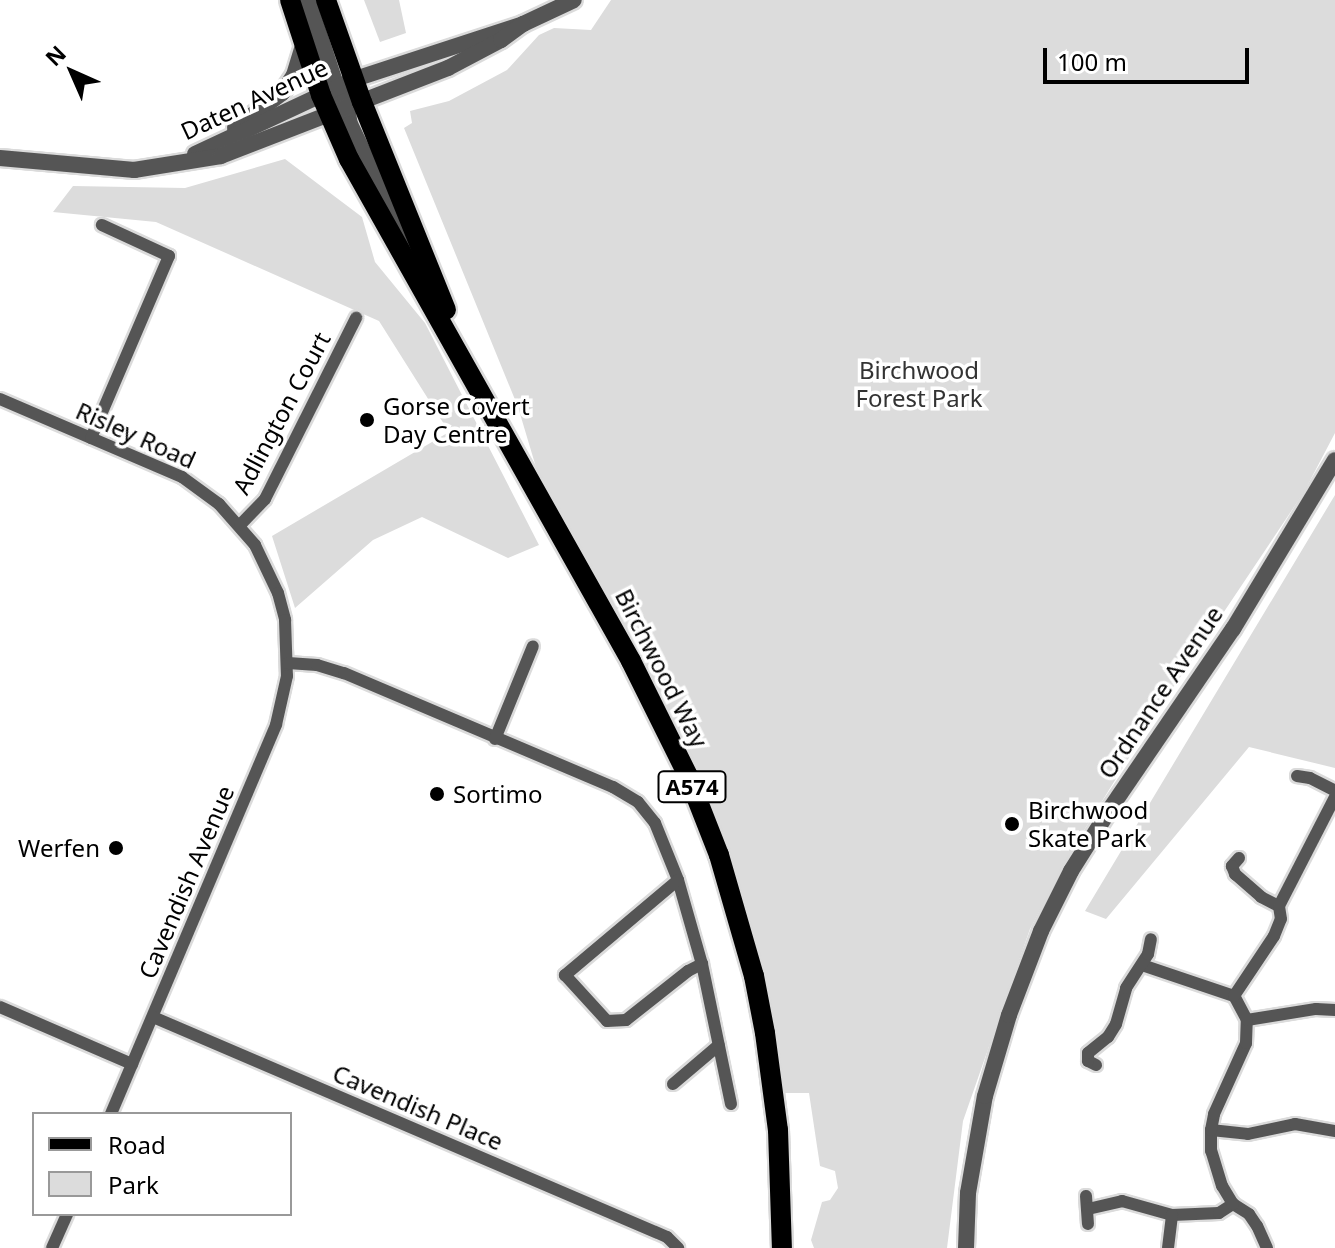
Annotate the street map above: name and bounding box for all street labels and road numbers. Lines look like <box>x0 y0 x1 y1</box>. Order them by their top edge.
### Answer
street label: Daten Avenue <box>176 52 332 146</box>
street label: Adlington Court <box>226 327 336 499</box>
street label: Risley Road <box>72 396 200 474</box>
street label: Birchwood Way <box>610 584 714 752</box>
street label: Ordnance Avenue <box>1092 600 1228 784</box>
road number: A574 <box>656 769 728 805</box>
street label: Cavendish Avenue <box>132 781 240 983</box>
street label: Cavendish Place <box>329 1058 507 1156</box>

